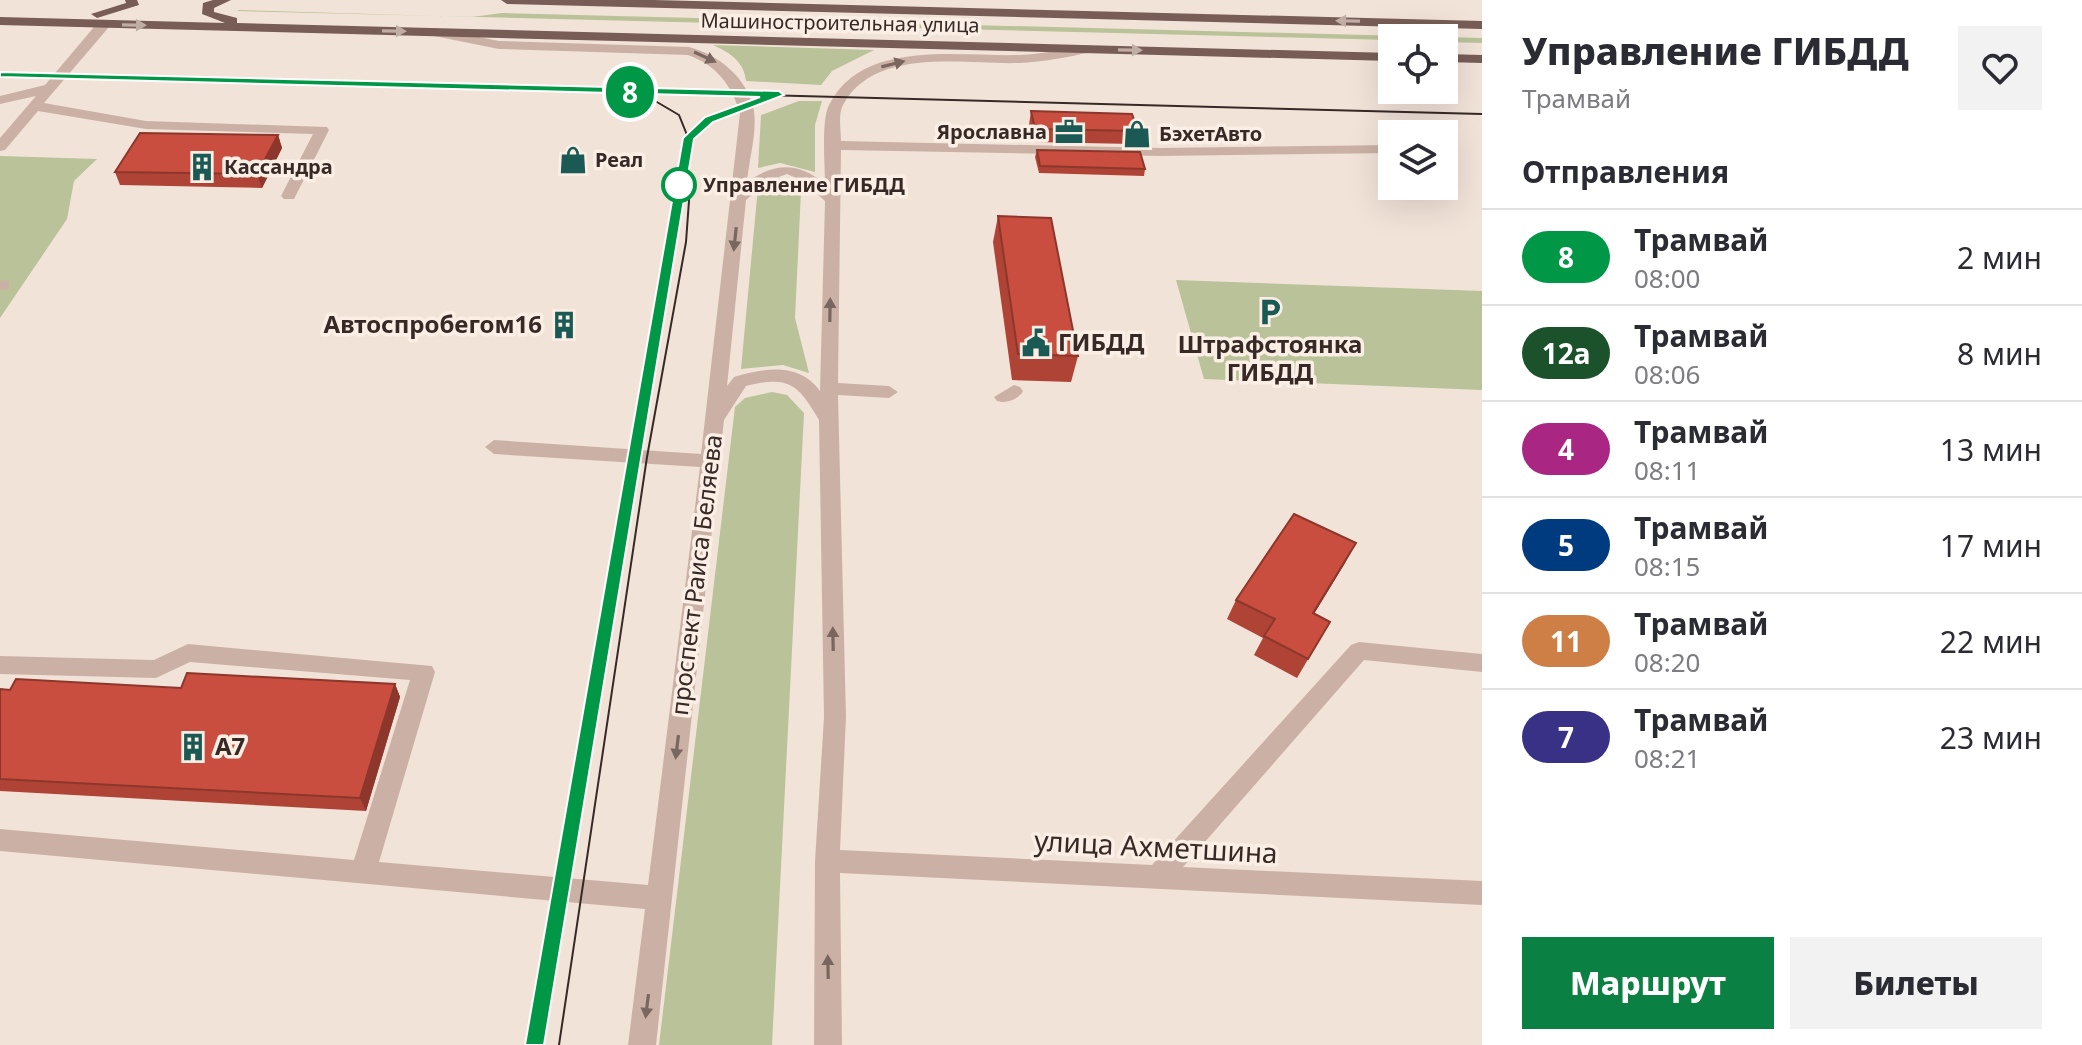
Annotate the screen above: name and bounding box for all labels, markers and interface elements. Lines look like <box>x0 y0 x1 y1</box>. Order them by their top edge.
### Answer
street label: Машиностроительная улица <box>700 7 980 38</box>
one-way arrow <box>1335 15 1360 27</box>
one-way arrow <box>122 18 147 31</box>
map controls <box>1378 24 1458 200</box>
button: locate <box>1378 24 1458 104</box>
text: Управление ГИБДД <box>1522 24 1909 76</box>
one-way arrow <box>382 25 407 38</box>
button: heart <box>1958 26 2042 110</box>
one-way arrow <box>1118 44 1143 57</box>
one-way arrow <box>693 51 717 64</box>
one-way arrow <box>881 58 906 70</box>
line badge: 8 <box>604 66 656 118</box>
text: 8 <box>622 73 638 111</box>
text: Трамвай <box>1522 80 1631 116</box>
office icon: Ярославна <box>1054 117 1084 147</box>
place label: Ярославна <box>936 118 1047 145</box>
shop icon: БэхетАвто <box>1122 119 1152 149</box>
place label: БэхетАвто <box>1159 120 1262 147</box>
button: layers <box>1378 120 1458 200</box>
shop icon: Реал <box>558 145 588 175</box>
place label: Реал <box>595 146 643 173</box>
text: Отправления <box>1522 151 1729 192</box>
building icon: Кассандра <box>187 152 217 182</box>
place label: Кассандра <box>224 153 333 180</box>
marker: Управление ГИБДД <box>662 168 696 202</box>
place label: Управление ГИБДД <box>703 171 905 198</box>
text: Трамвай <box>1634 219 1768 260</box>
one-way arrow <box>728 227 741 252</box>
text: 2 мин <box>1957 237 2042 278</box>
text: 8 <box>1558 238 1574 276</box>
text: 08:00 <box>1634 260 1700 296</box>
one-way arrow <box>824 297 837 322</box>
parking icon: Штрафстоянка ГИБДД <box>1255 297 1285 327</box>
place label: Автоспробегом16 <box>324 307 542 340</box>
building icon: Автоспробегом16 <box>549 310 579 340</box>
text: Трамвай <box>1634 315 1768 356</box>
place label: ГИБДД <box>1058 325 1145 358</box>
place label: Штрафстоянка ГИБДД <box>1178 327 1362 388</box>
public building icon: ГИБДД <box>1021 328 1051 358</box>
text: 8 мин <box>1957 333 2042 374</box>
text: 12а <box>1542 334 1590 372</box>
text: 08:06 <box>1634 356 1700 392</box>
text: Трамвай <box>1634 411 1768 452</box>
text: 13 мин <box>1940 429 2042 470</box>
text: 4 <box>1558 430 1574 468</box>
street label: проспект Раиса Беляева <box>662 432 729 717</box>
text: 08:11 <box>1634 452 1700 488</box>
text: Трамвай <box>1634 507 1768 548</box>
text: 17 мин <box>1940 525 2042 566</box>
text: 5 <box>1558 526 1574 564</box>
text: 08:15 <box>1634 548 1700 584</box>
text: Трамвай <box>1634 603 1768 644</box>
text: 22 мин <box>1940 621 2042 662</box>
text: 11 <box>1550 622 1582 660</box>
one-way arrow <box>827 626 839 651</box>
text: 08:20 <box>1634 644 1700 680</box>
text: Трамвай <box>1634 699 1768 740</box>
text: 23 мин <box>1940 717 2042 758</box>
text: 7 <box>1558 718 1574 756</box>
place label: А7 <box>215 729 245 762</box>
building icon: А7 <box>178 732 208 762</box>
one-way arrow <box>670 735 683 760</box>
text: 08:21 <box>1634 740 1700 776</box>
street label: улица Ахметшина <box>1033 821 1279 871</box>
button: Маршрут <box>1522 937 1774 1029</box>
button: Билеты <box>1790 937 2042 1029</box>
one-way arrow <box>821 954 834 979</box>
one-way arrow <box>640 994 653 1019</box>

